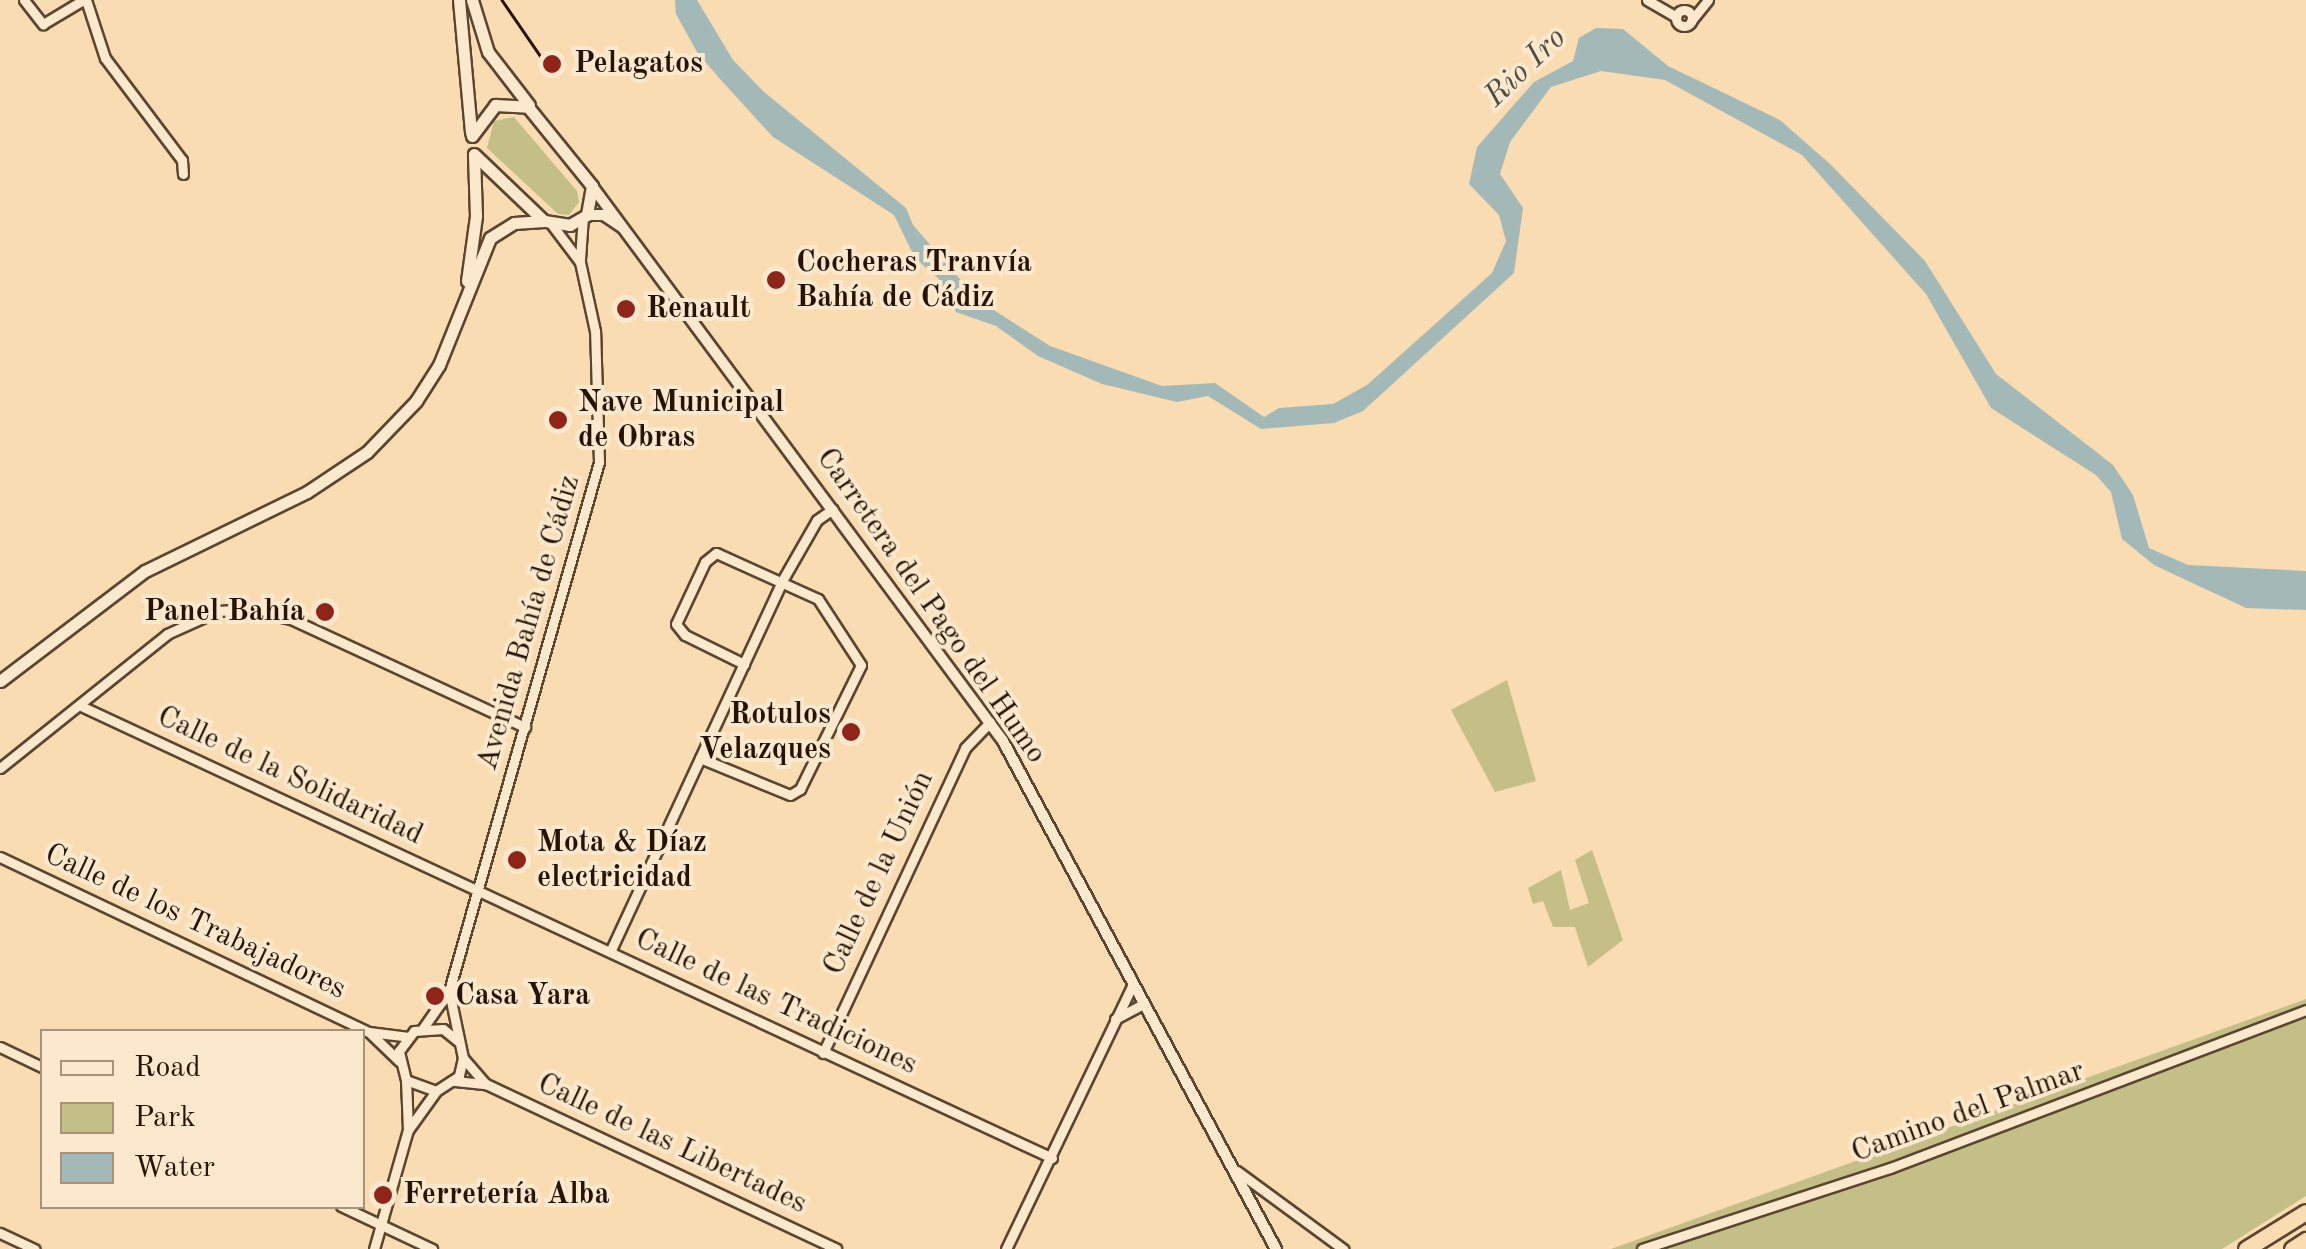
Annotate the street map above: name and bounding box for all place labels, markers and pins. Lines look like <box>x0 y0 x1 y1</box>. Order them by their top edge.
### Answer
place label: Pelagatos <box>574 46 703 82</box>
marker: Pelagatos <box>539 51 565 77</box>
place label: Cocheras Tranvía Bahía de Cádiz <box>796 245 1032 316</box>
marker: Cocheras Tranvía Bahía de Cádiz <box>765 269 787 291</box>
place label: Renault <box>646 291 751 327</box>
marker: Renault <box>615 298 637 320</box>
place label: Nave Municipal de Obras <box>578 385 784 456</box>
marker: Nave Municipal de Obras <box>547 409 569 431</box>
place label: Panel Bahía <box>144 594 305 630</box>
marker: Panel Bahía <box>314 601 336 623</box>
place label: Rotulos Velazques <box>699 697 831 768</box>
marker: Rotulos Velazques <box>840 721 862 743</box>
place label: Mota & Díaz electricidad <box>537 825 707 896</box>
marker: Mota & Díaz electricidad <box>506 849 528 871</box>
place label: Casa Yara <box>455 978 590 1014</box>
marker: Casa Yara <box>424 985 446 1007</box>
place label: Ferretería Alba <box>403 1177 610 1213</box>
marker: Ferretería Alba <box>372 1184 394 1206</box>

